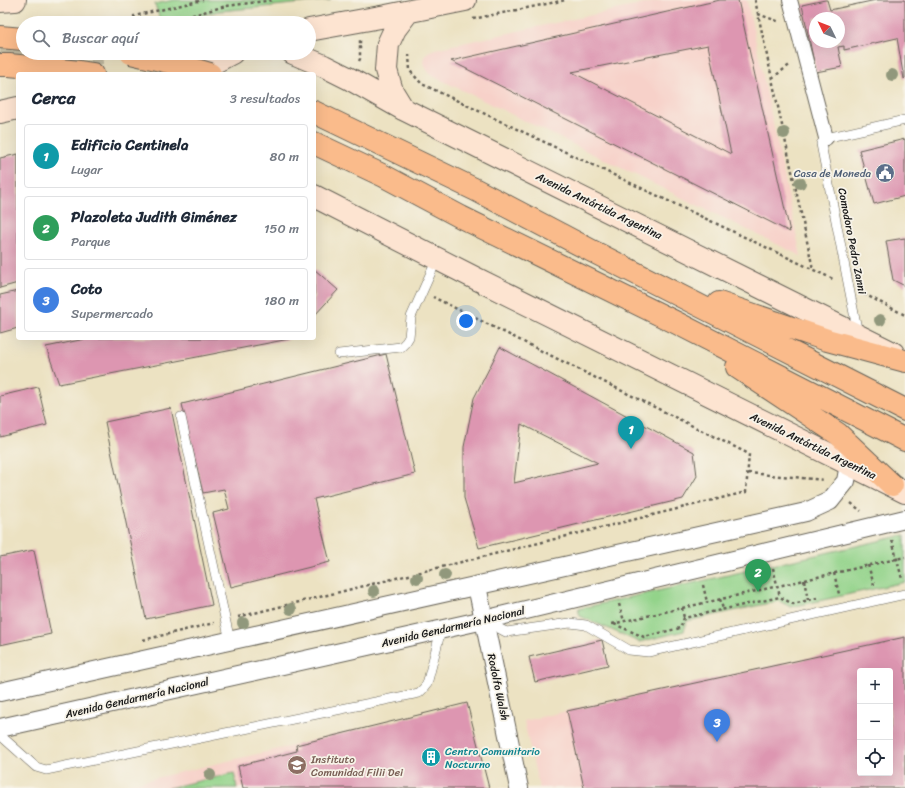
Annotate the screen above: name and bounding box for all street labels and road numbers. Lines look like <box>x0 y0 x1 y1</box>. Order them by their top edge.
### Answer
street label: Avenida Antártida Argentina <box>532 167 666 245</box>
street label: Comodoro Pedro Zanni <box>832 186 872 297</box>
street label: Avenida Antártida Argentina <box>746 407 880 485</box>
street label: Avenida Gendarmería Nacional <box>378 601 528 653</box>
street label: Rodolfo Walsh <box>482 652 514 722</box>
street label: Avenida Gendarmería Nacional <box>62 672 212 724</box>

